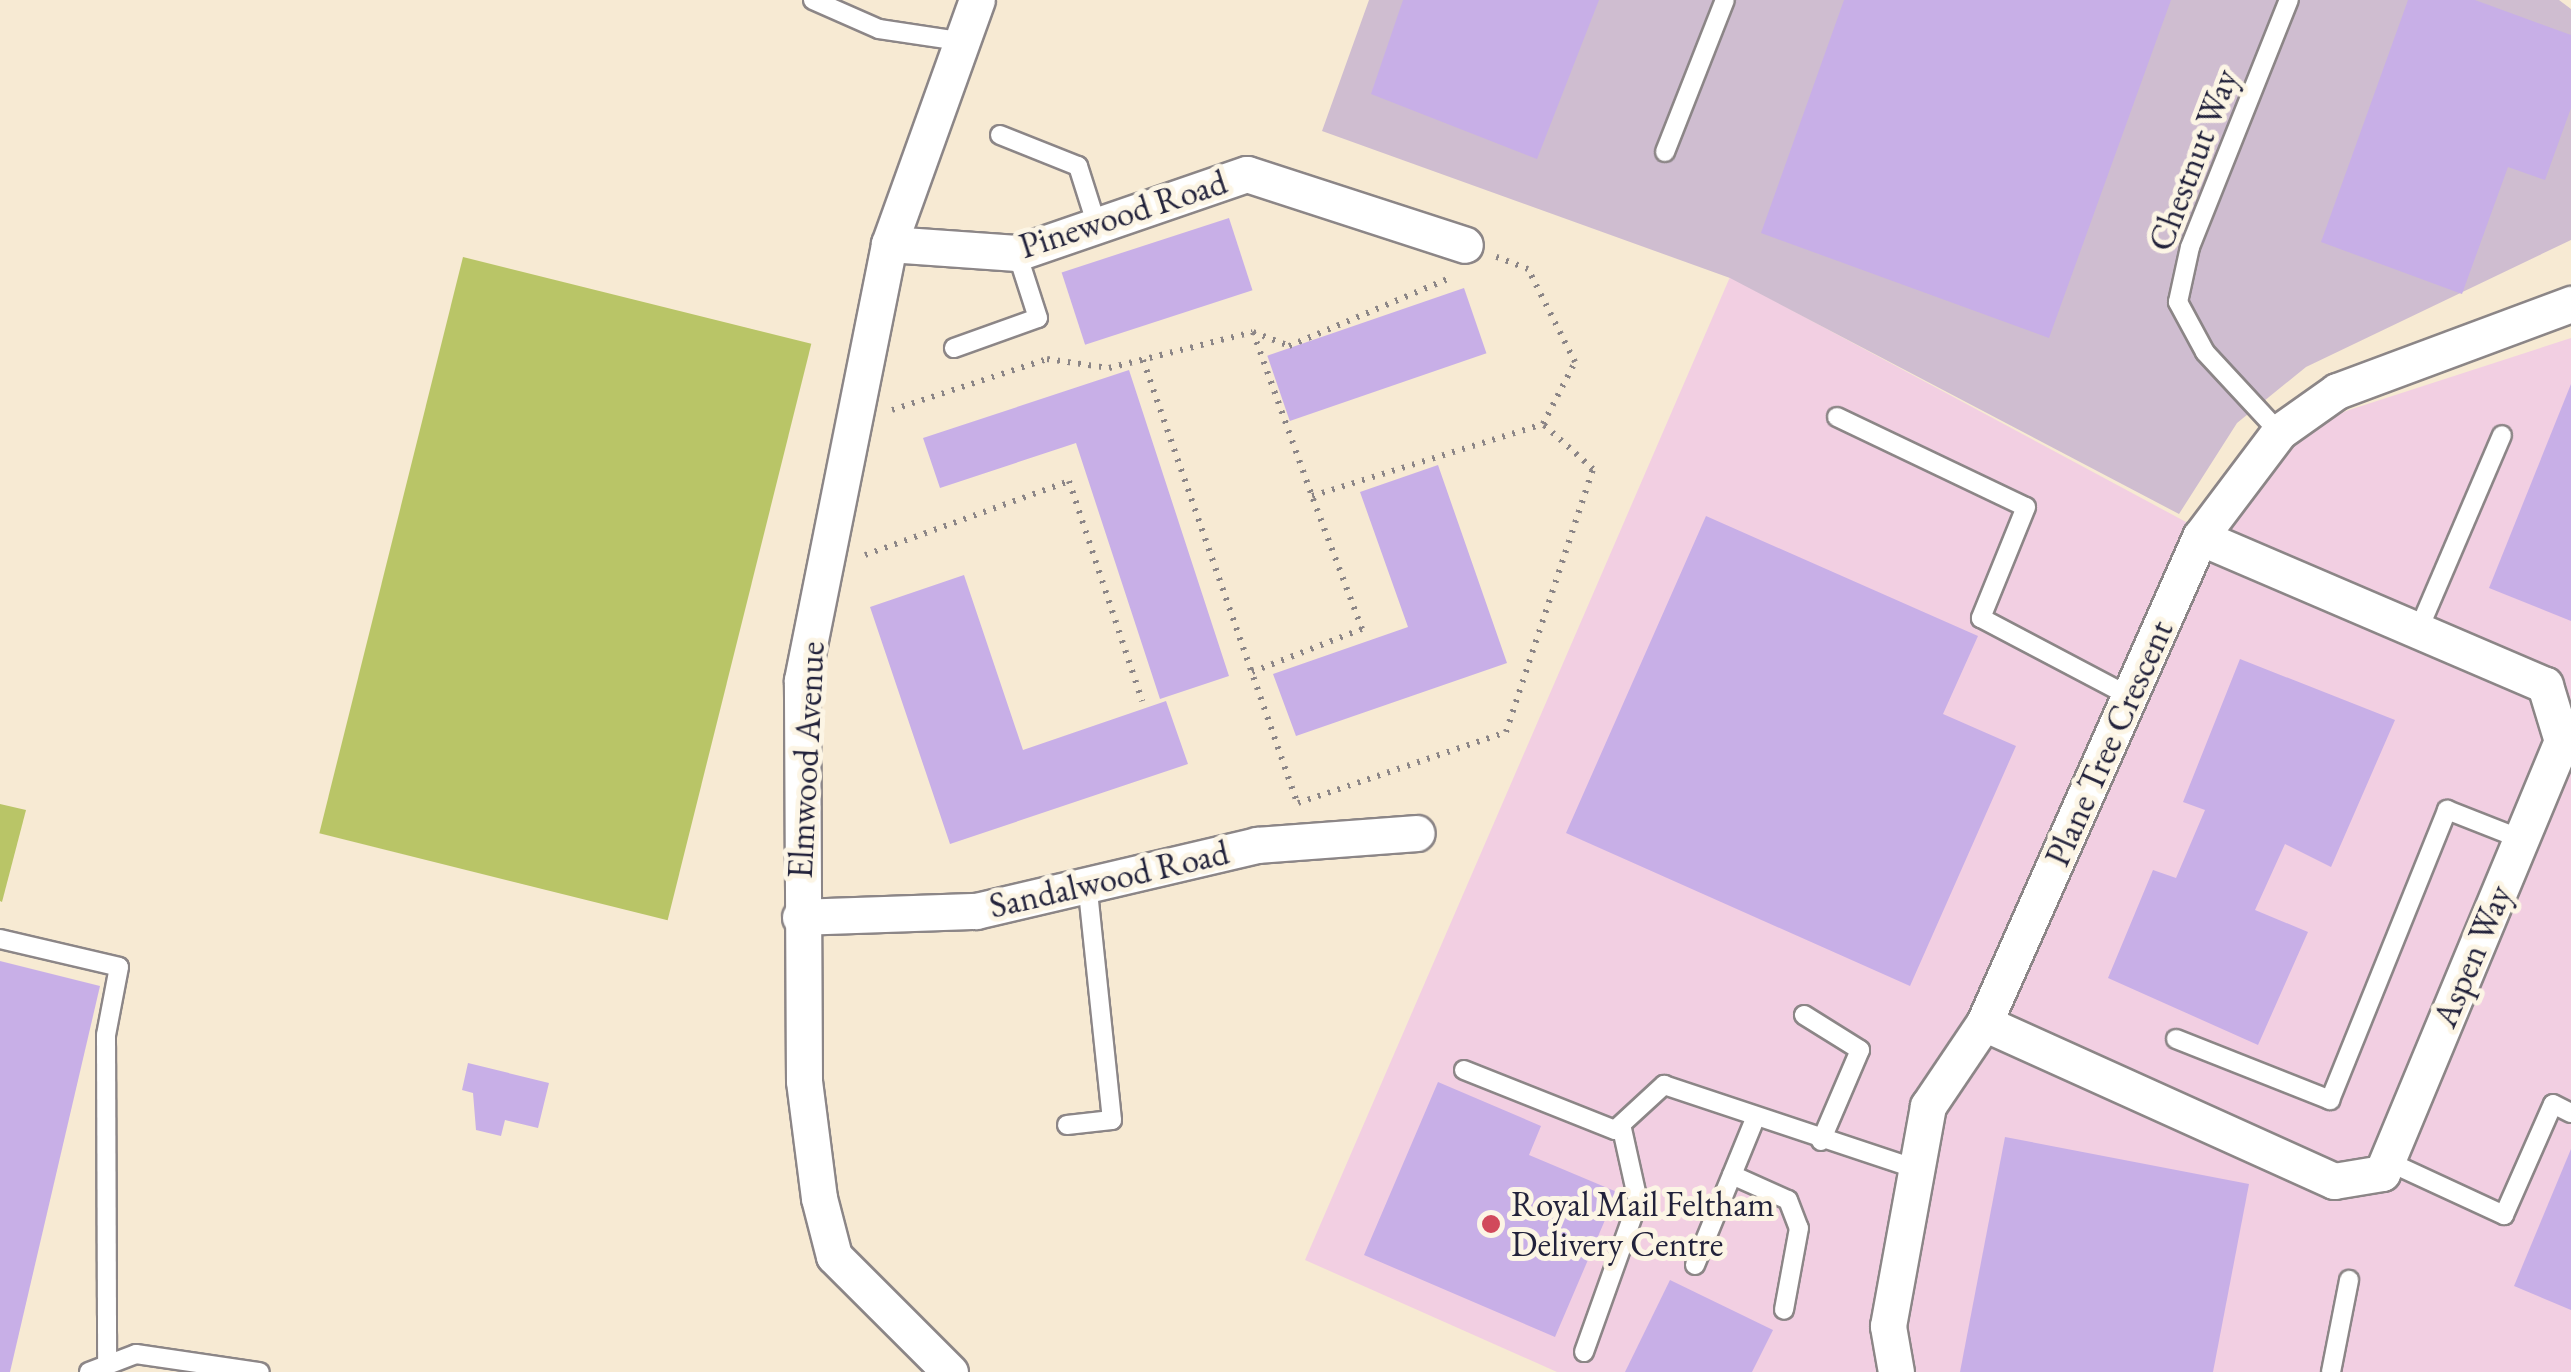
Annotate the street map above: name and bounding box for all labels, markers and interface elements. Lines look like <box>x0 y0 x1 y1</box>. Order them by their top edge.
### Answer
street label: Chestnut Way <box>2139 63 2247 257</box>
street label: Pinewood Road <box>1014 161 1232 267</box>
street label: Plane Tree Crescent <box>2036 614 2182 872</box>
street label: Elmwood Avenue <box>779 640 833 880</box>
street label: Sandalwood Road <box>985 831 1233 927</box>
street label: Aspen Way <box>2423 879 2521 1033</box>
place label: Royal Mail Feltham Delivery Centre <box>1511 1183 1774 1265</box>
marker: Royal Mail Feltham Delivery Centre <box>1480 1213 1502 1235</box>

